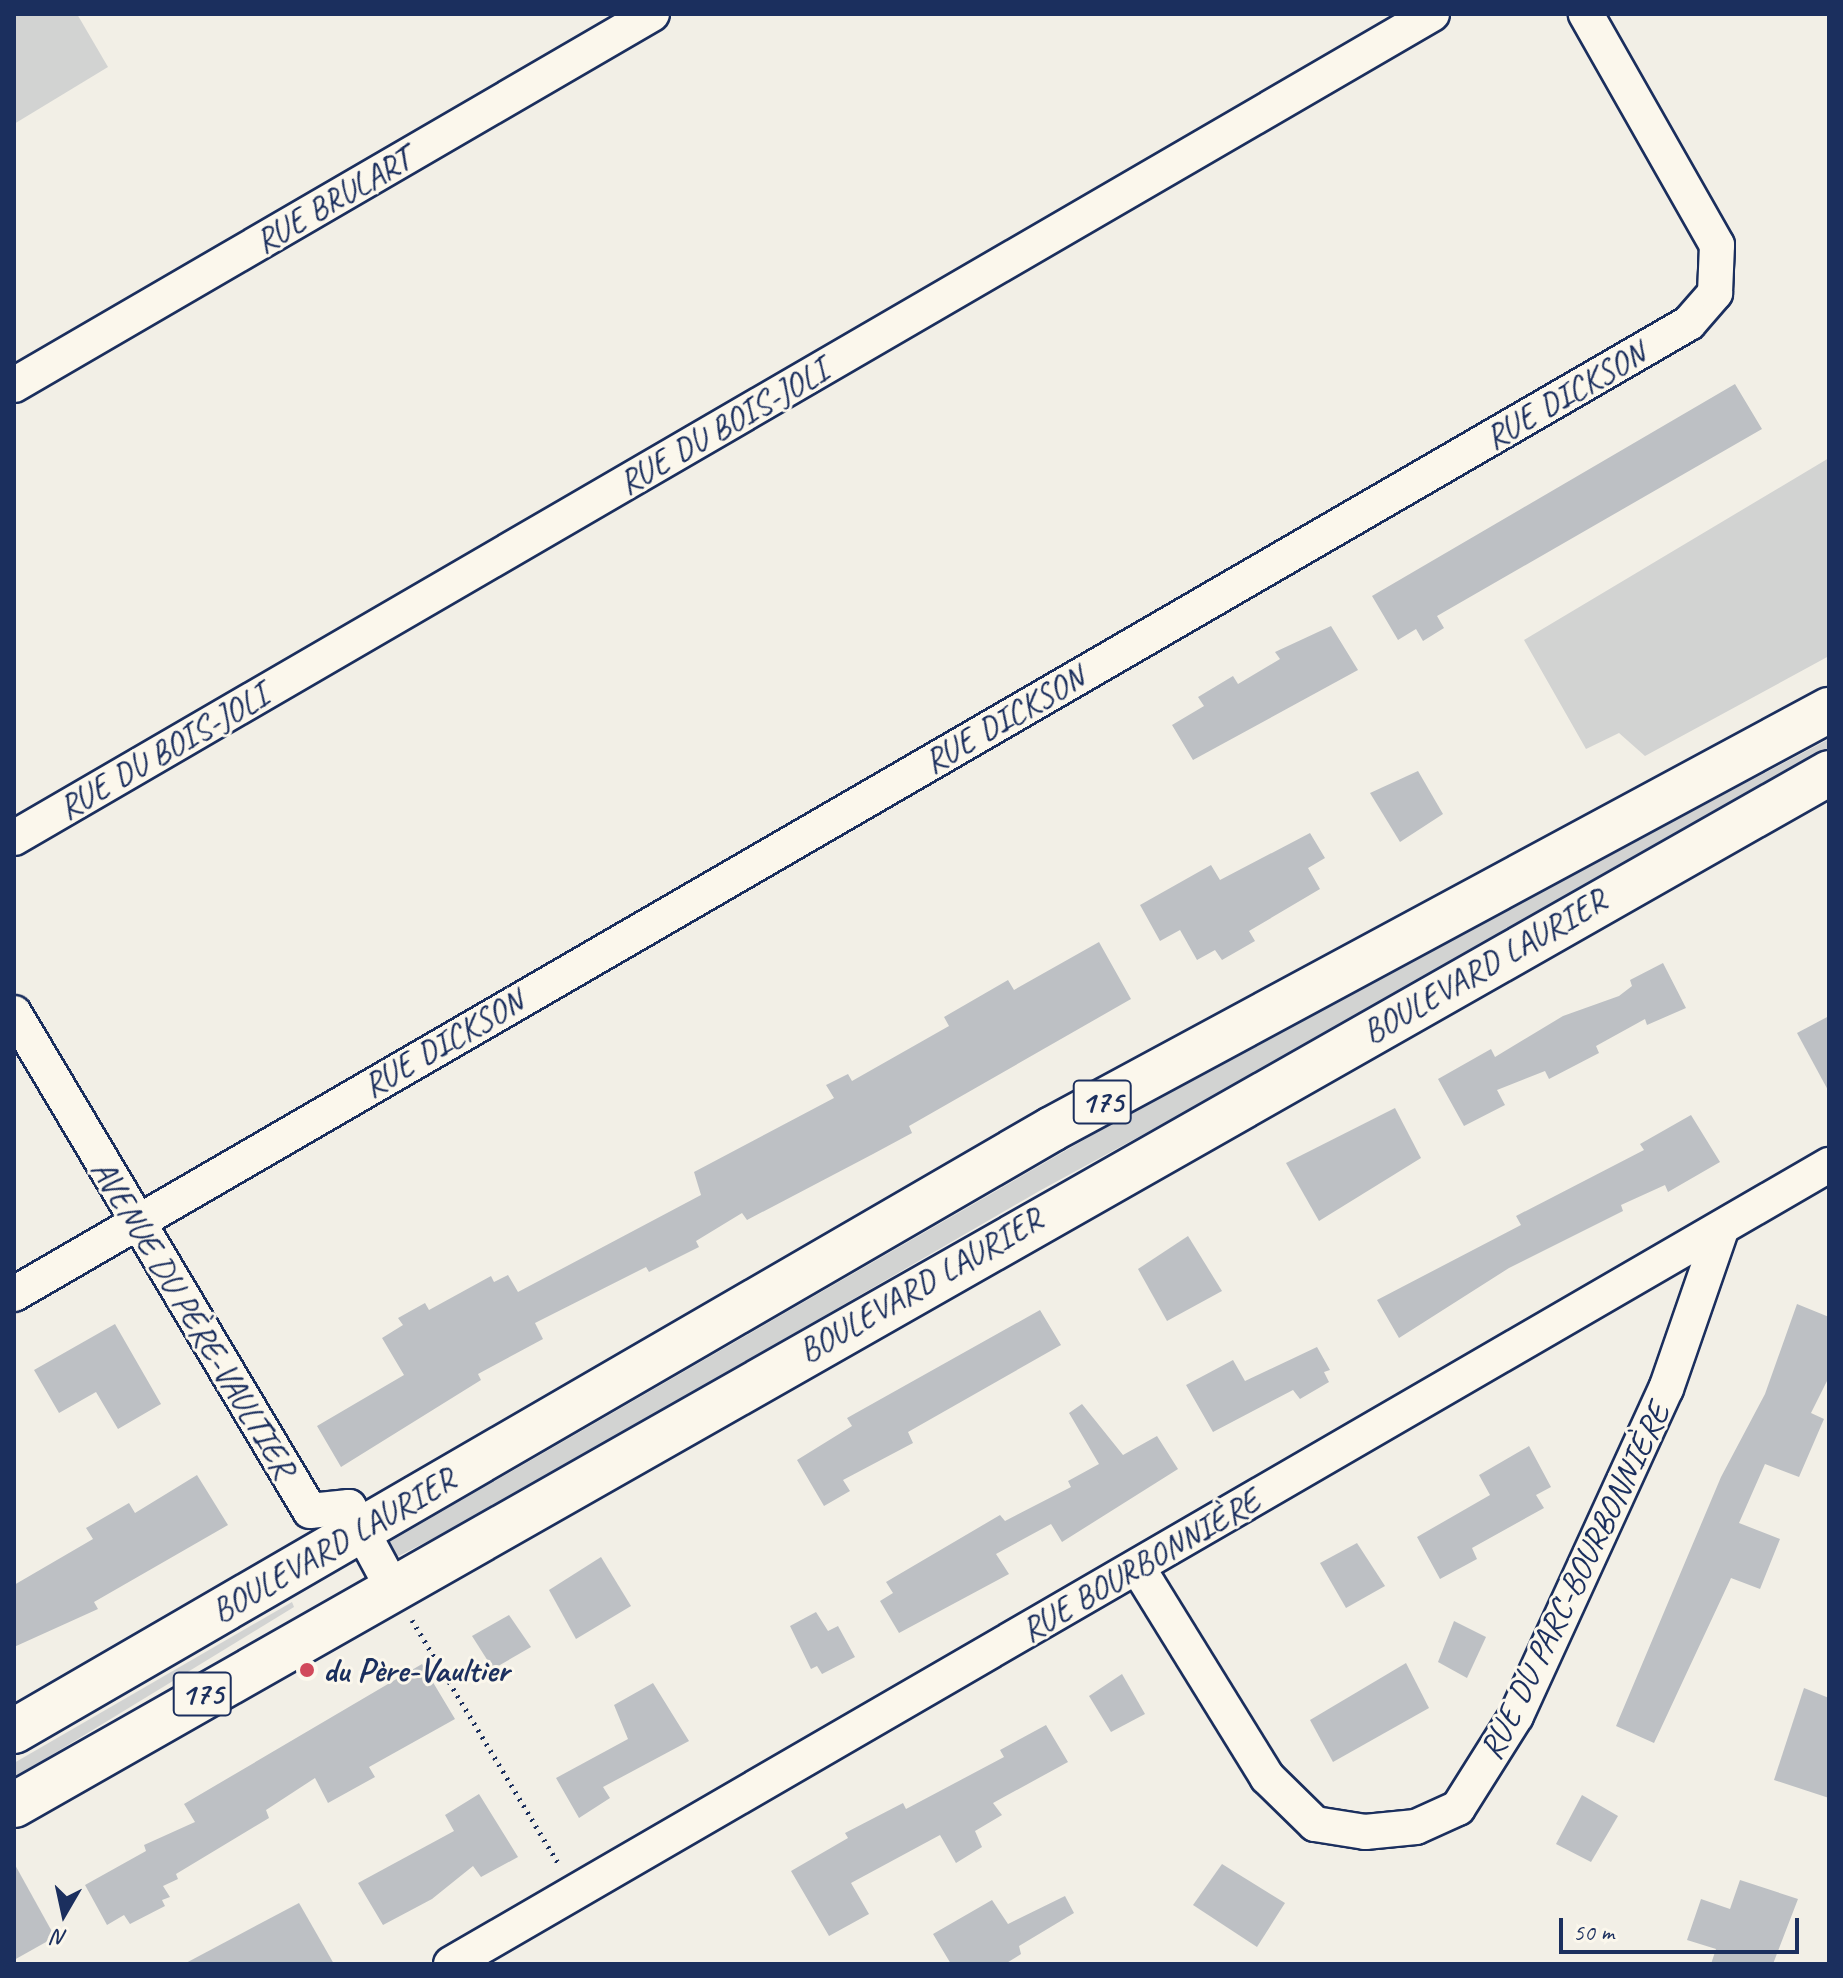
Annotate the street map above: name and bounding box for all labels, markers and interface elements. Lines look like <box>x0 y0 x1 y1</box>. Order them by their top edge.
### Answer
street label: RUE BRULART <box>246 138 420 262</box>
street label: RUE DICKSON <box>1477 333 1653 457</box>
street label: RUE DU BOIS-JOLI <box>611 349 835 503</box>
street label: RUE DICKSON <box>916 657 1092 781</box>
street label: RUE DU BOIS-JOLI <box>51 674 275 828</box>
street label: BOULEVARD LAURIER <box>1355 880 1613 1052</box>
street label: RUE DICKSON <box>355 981 531 1105</box>
road number: 175 <box>1072 1074 1132 1130</box>
street label: AVENUE DU PÈRE-VAULTIER <box>83 1152 305 1484</box>
street label: BOULEVARD LAURIER <box>791 1199 1049 1371</box>
street label: RUE DU PARC-BOURBONNIÈRE <box>1470 1397 1678 1765</box>
street label: BOULEVARD LAURIER <box>204 1459 462 1631</box>
street label: RUE BOURBONNIÈRE <box>1013 1480 1267 1650</box>
place label: du Père-Vaultier <box>323 1650 509 1690</box>
marker: du Père-Vaultier <box>298 1661 316 1679</box>
road number: 175 <box>172 1666 232 1722</box>
north arrow <box>24 1874 104 1954</box>
scale bar <box>1563 1902 1803 1952</box>
text: 50 m <box>1573 1917 1614 1947</box>
text: N <box>51 1923 69 1953</box>

